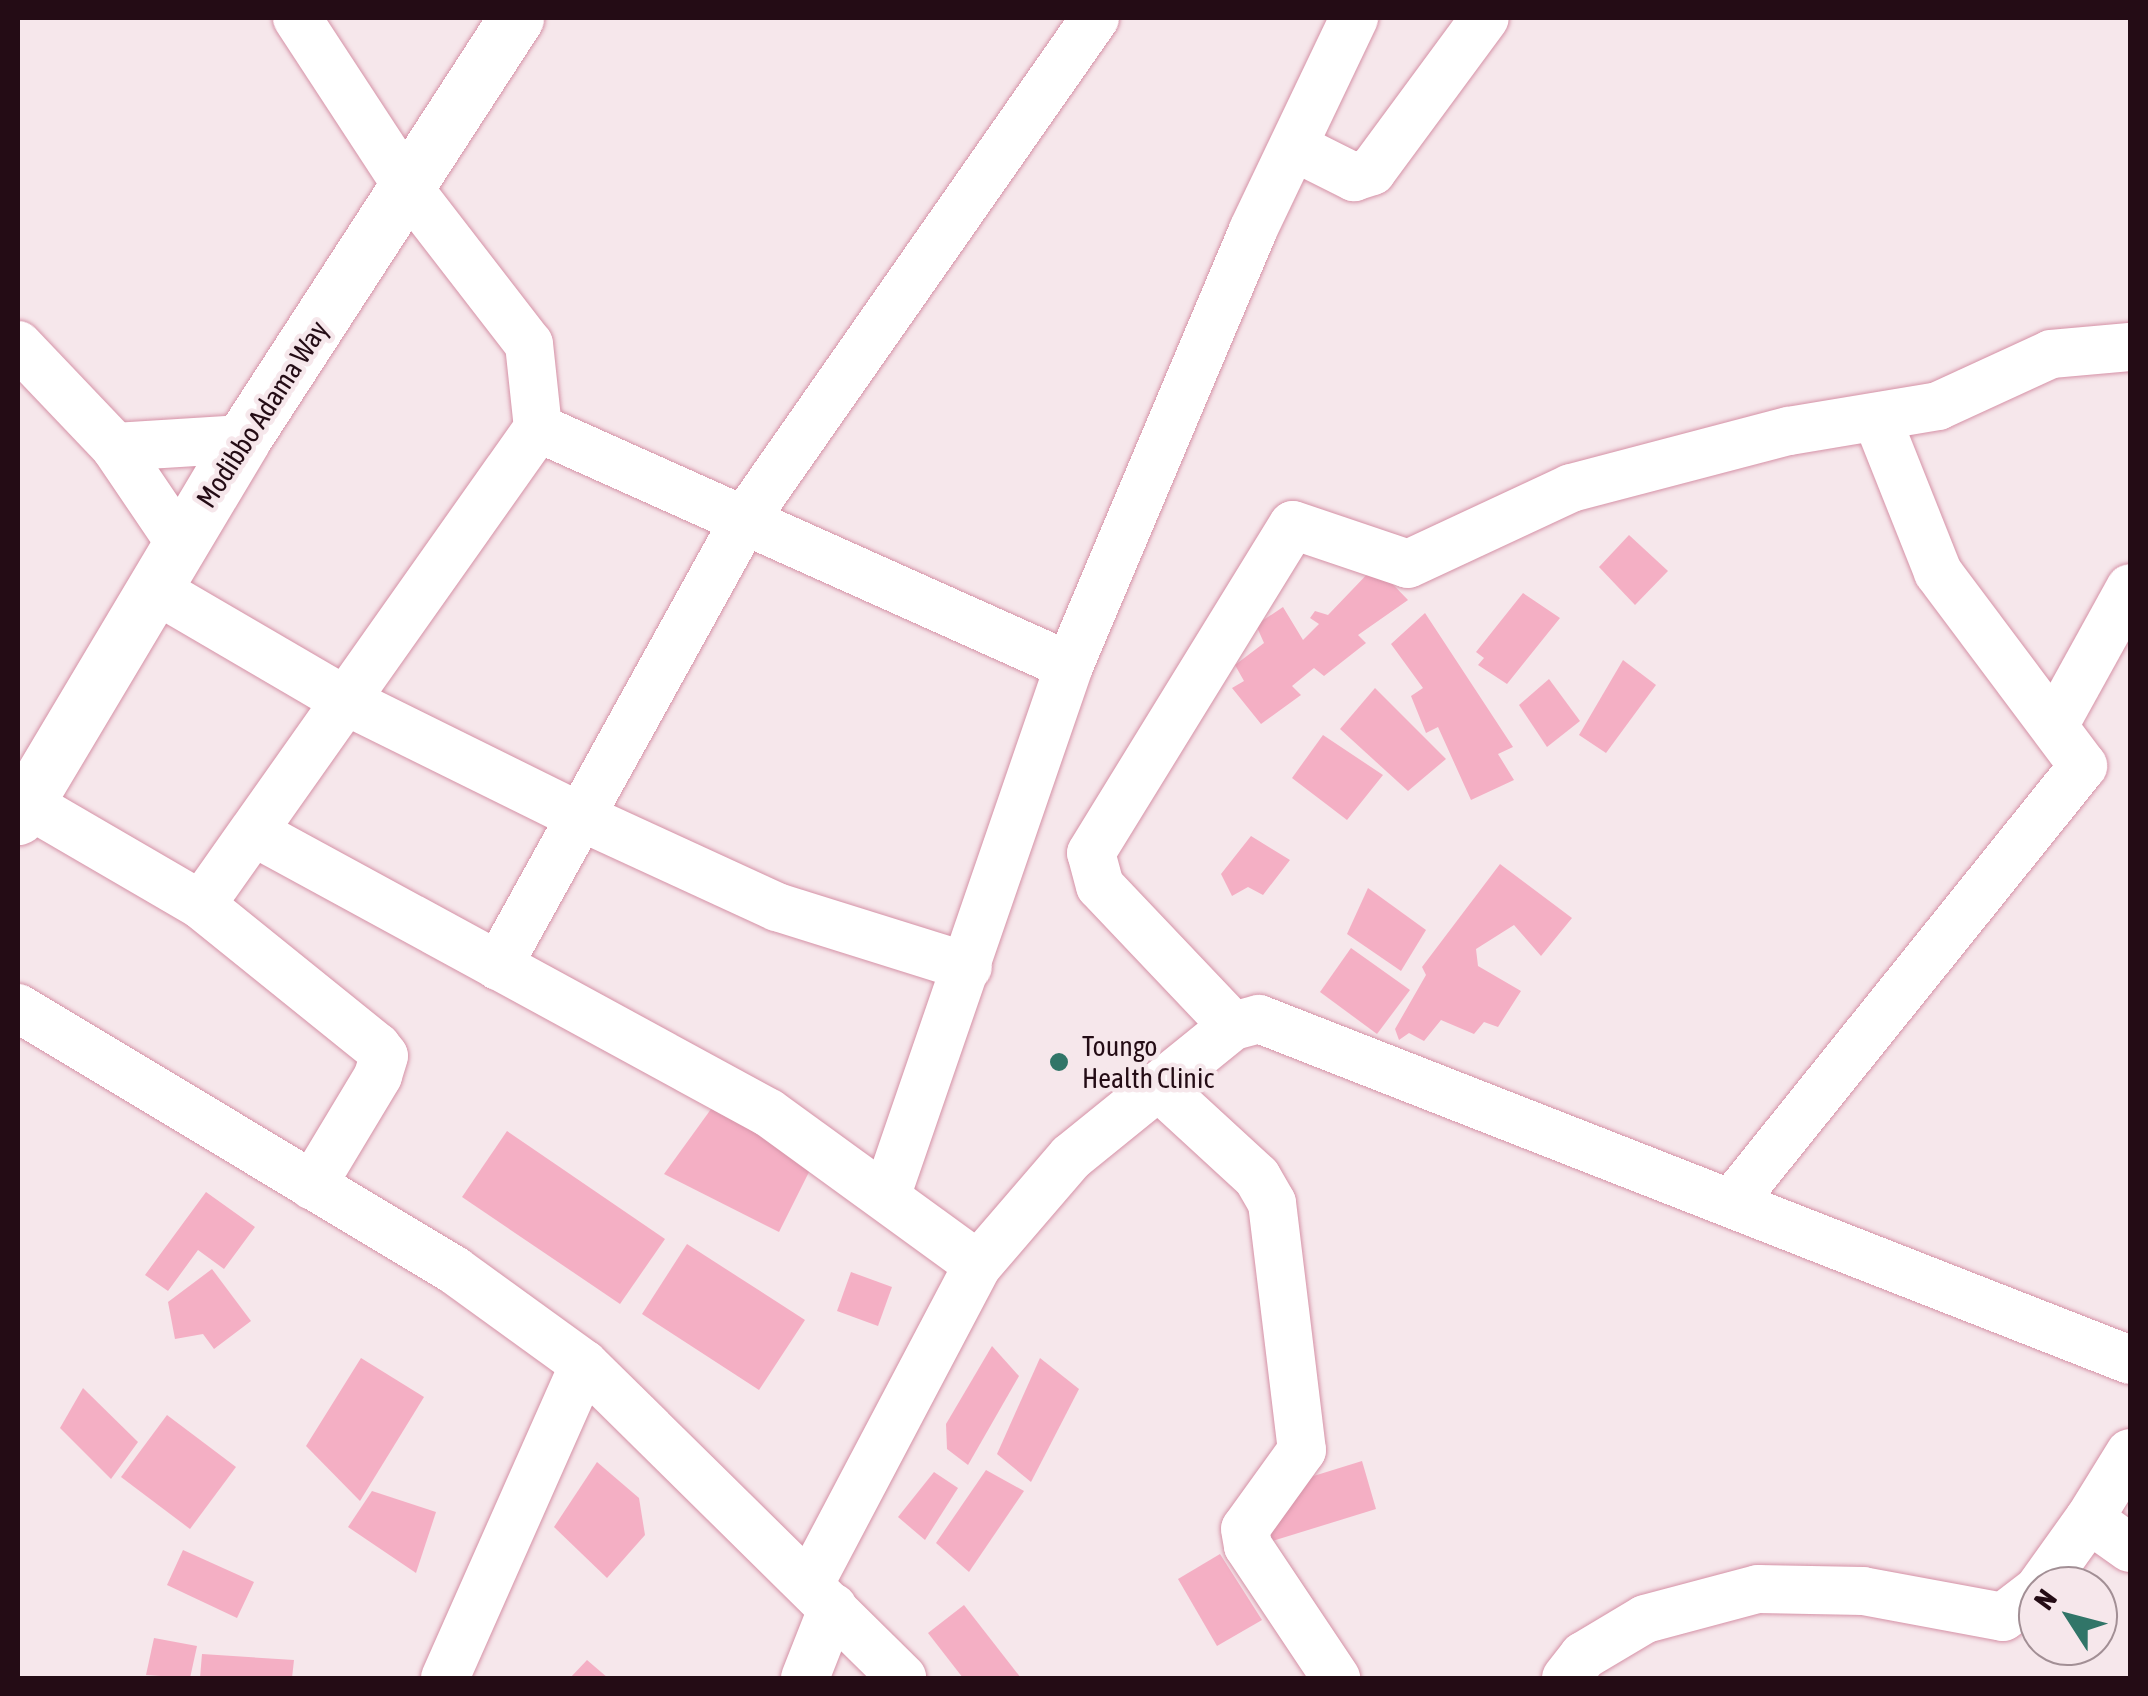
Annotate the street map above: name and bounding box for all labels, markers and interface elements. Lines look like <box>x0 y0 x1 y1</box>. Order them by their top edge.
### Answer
street label: Modibbo Adama Way <box>189 314 335 514</box>
place label: Toungo Health Clinic <box>1082 1029 1214 1095</box>
marker: Toungo Health Clinic <box>1046 1049 1072 1075</box>
north arrow <box>2018 1566 2118 1666</box>
text: N <box>2028 1583 2063 1616</box>

